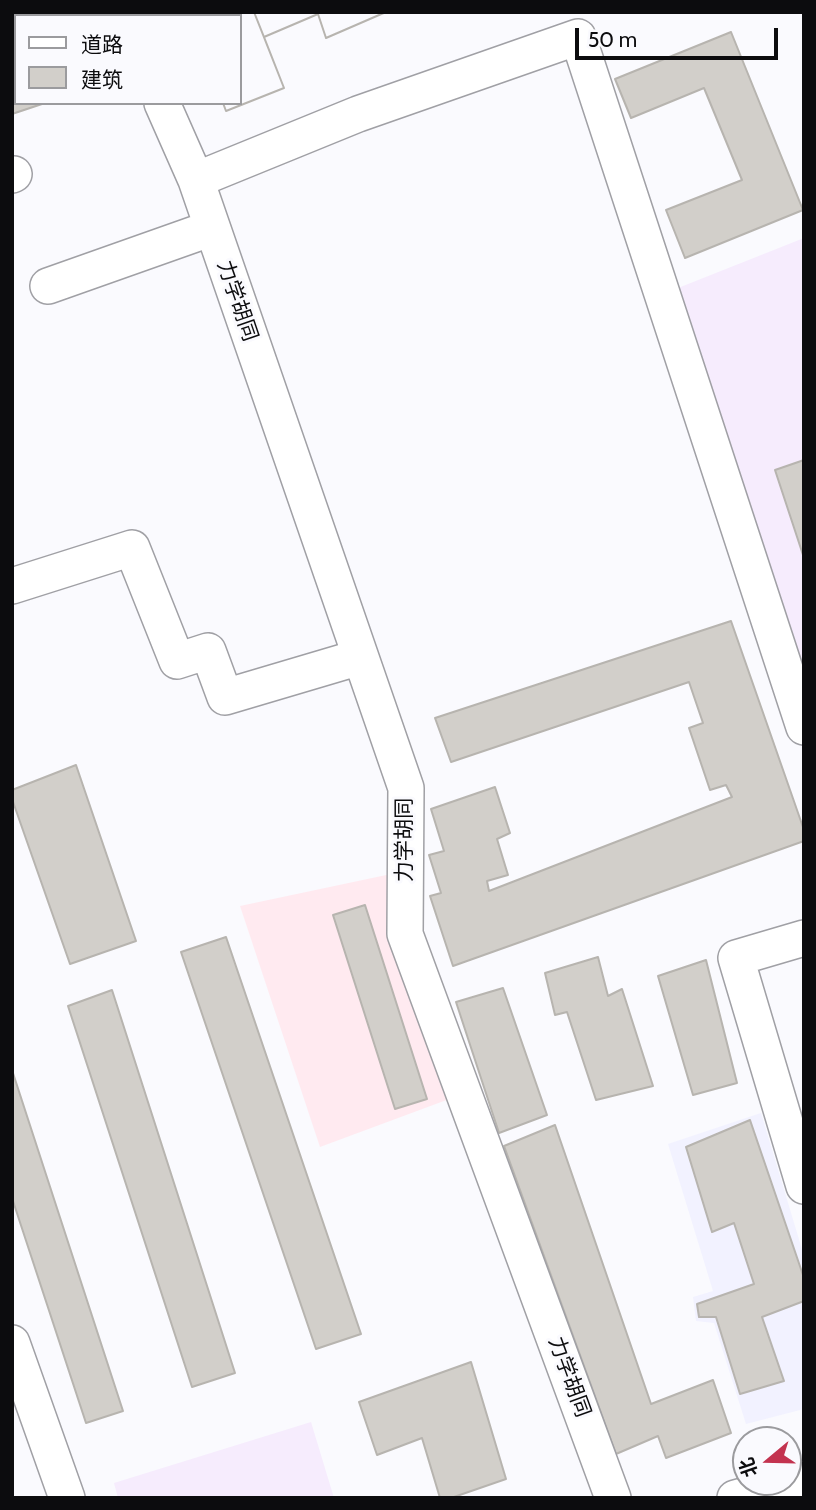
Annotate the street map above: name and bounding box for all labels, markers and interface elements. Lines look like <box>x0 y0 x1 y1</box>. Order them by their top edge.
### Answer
legend <box>14 14 242 105</box>
scale bar <box>578 14 781 58</box>
text: 50 m <box>588 27 637 52</box>
text: 道路 <box>81 32 123 57</box>
text: 建筑 <box>81 67 123 92</box>
street label: 力学胡同 <box>211 257 263 345</box>
street label: 力学胡同 <box>392 798 418 882</box>
street label: 力学胡同 <box>543 1333 595 1421</box>
north arrow <box>732 1426 802 1496</box>
text: 北 <box>735 1455 763 1480</box>

